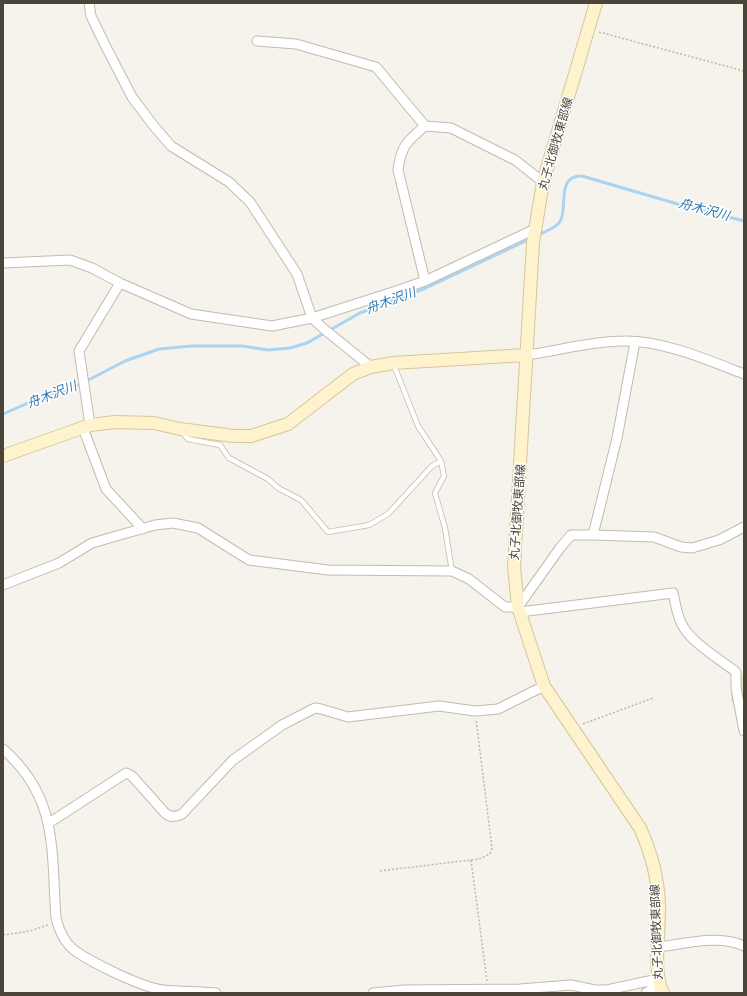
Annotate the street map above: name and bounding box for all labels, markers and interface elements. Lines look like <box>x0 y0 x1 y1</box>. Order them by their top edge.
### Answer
street label: 丸子北御牧東部線 <box>536 96 576 192</box>
water label: 舟木沢川 <box>677 196 731 224</box>
water label: 舟木沢川 <box>364 285 418 317</box>
water label: 舟木沢川 <box>25 378 79 412</box>
street label: 丸子北御牧東部線 <box>507 464 529 560</box>
street label: 丸子北御牧東部線 <box>648 884 666 980</box>

